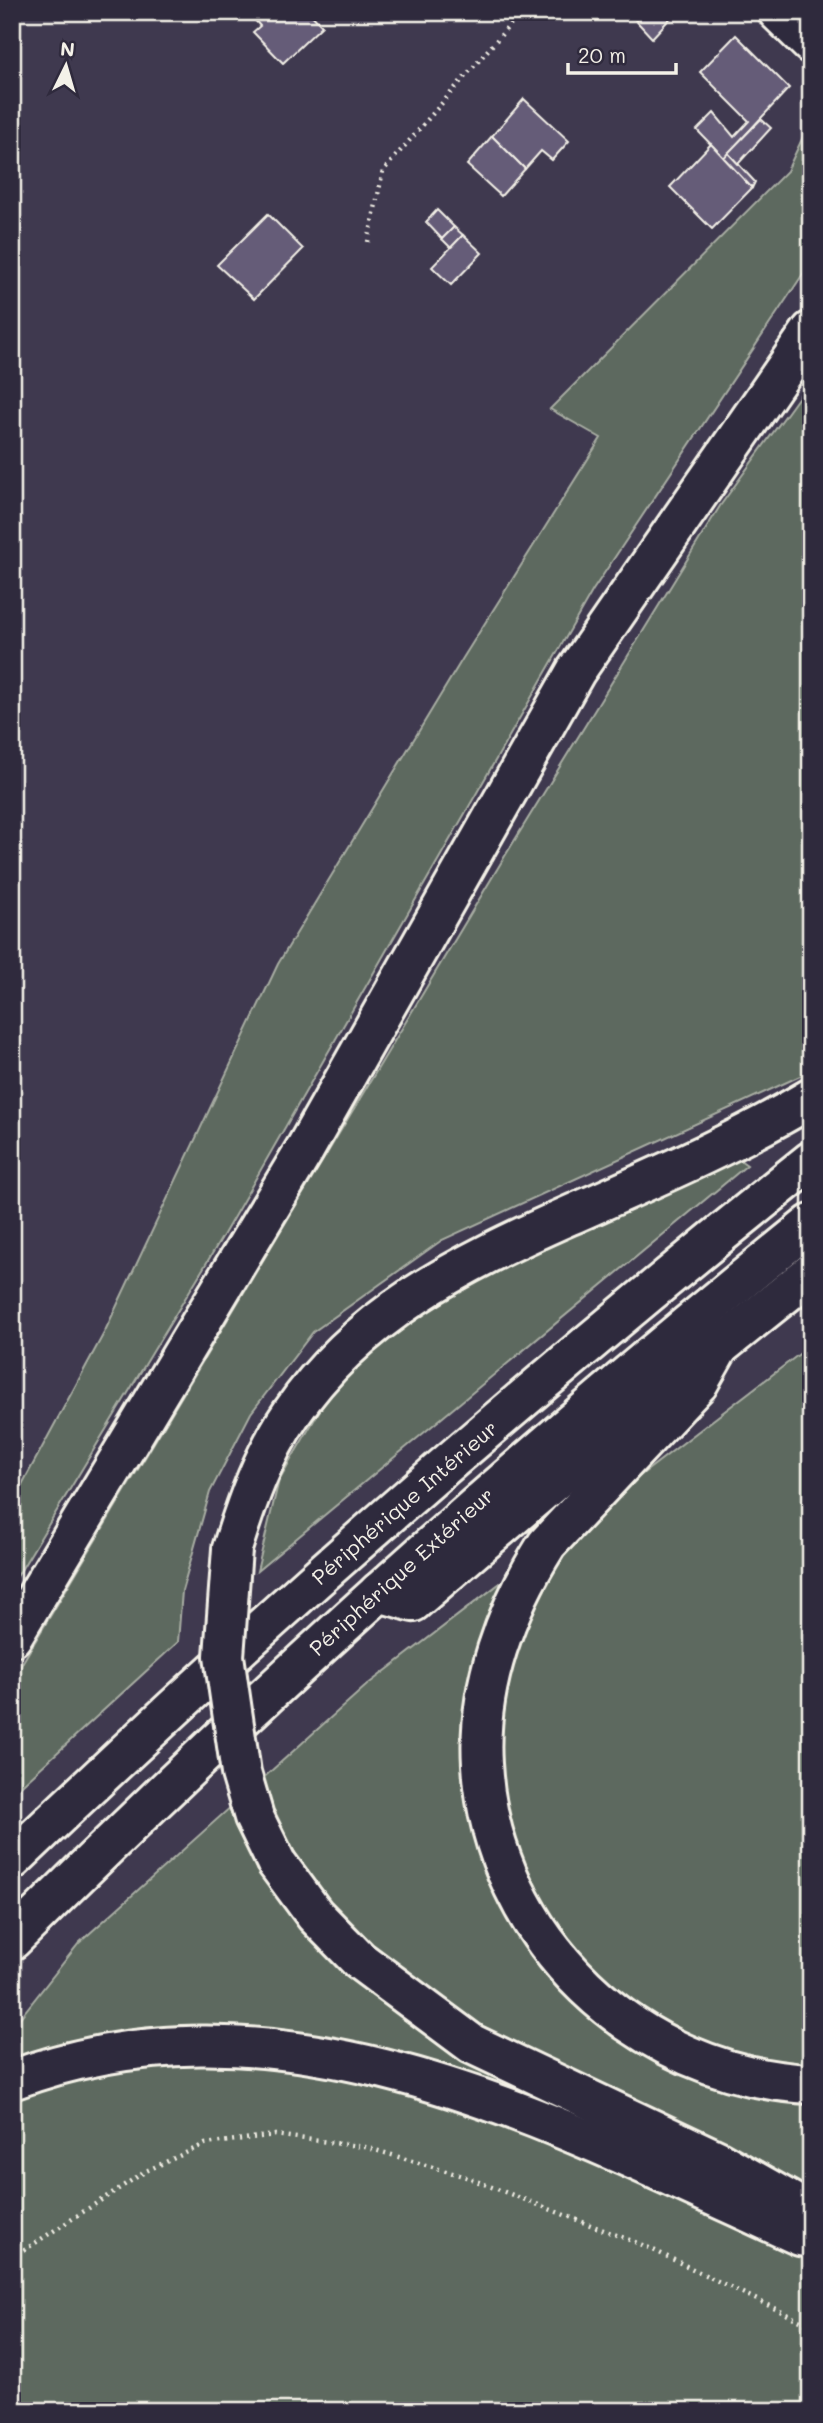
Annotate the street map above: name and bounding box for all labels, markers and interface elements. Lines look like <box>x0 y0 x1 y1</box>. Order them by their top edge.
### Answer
north arrow <box>32 32 102 102</box>
scale bar <box>568 32 676 76</box>
text: N <box>59 35 76 62</box>
text: 20 m <box>578 41 626 68</box>
street label: Périphérique Intérieur <box>306 1414 502 1590</box>
street label: Périphérique Extérieur <box>303 1481 499 1661</box>

